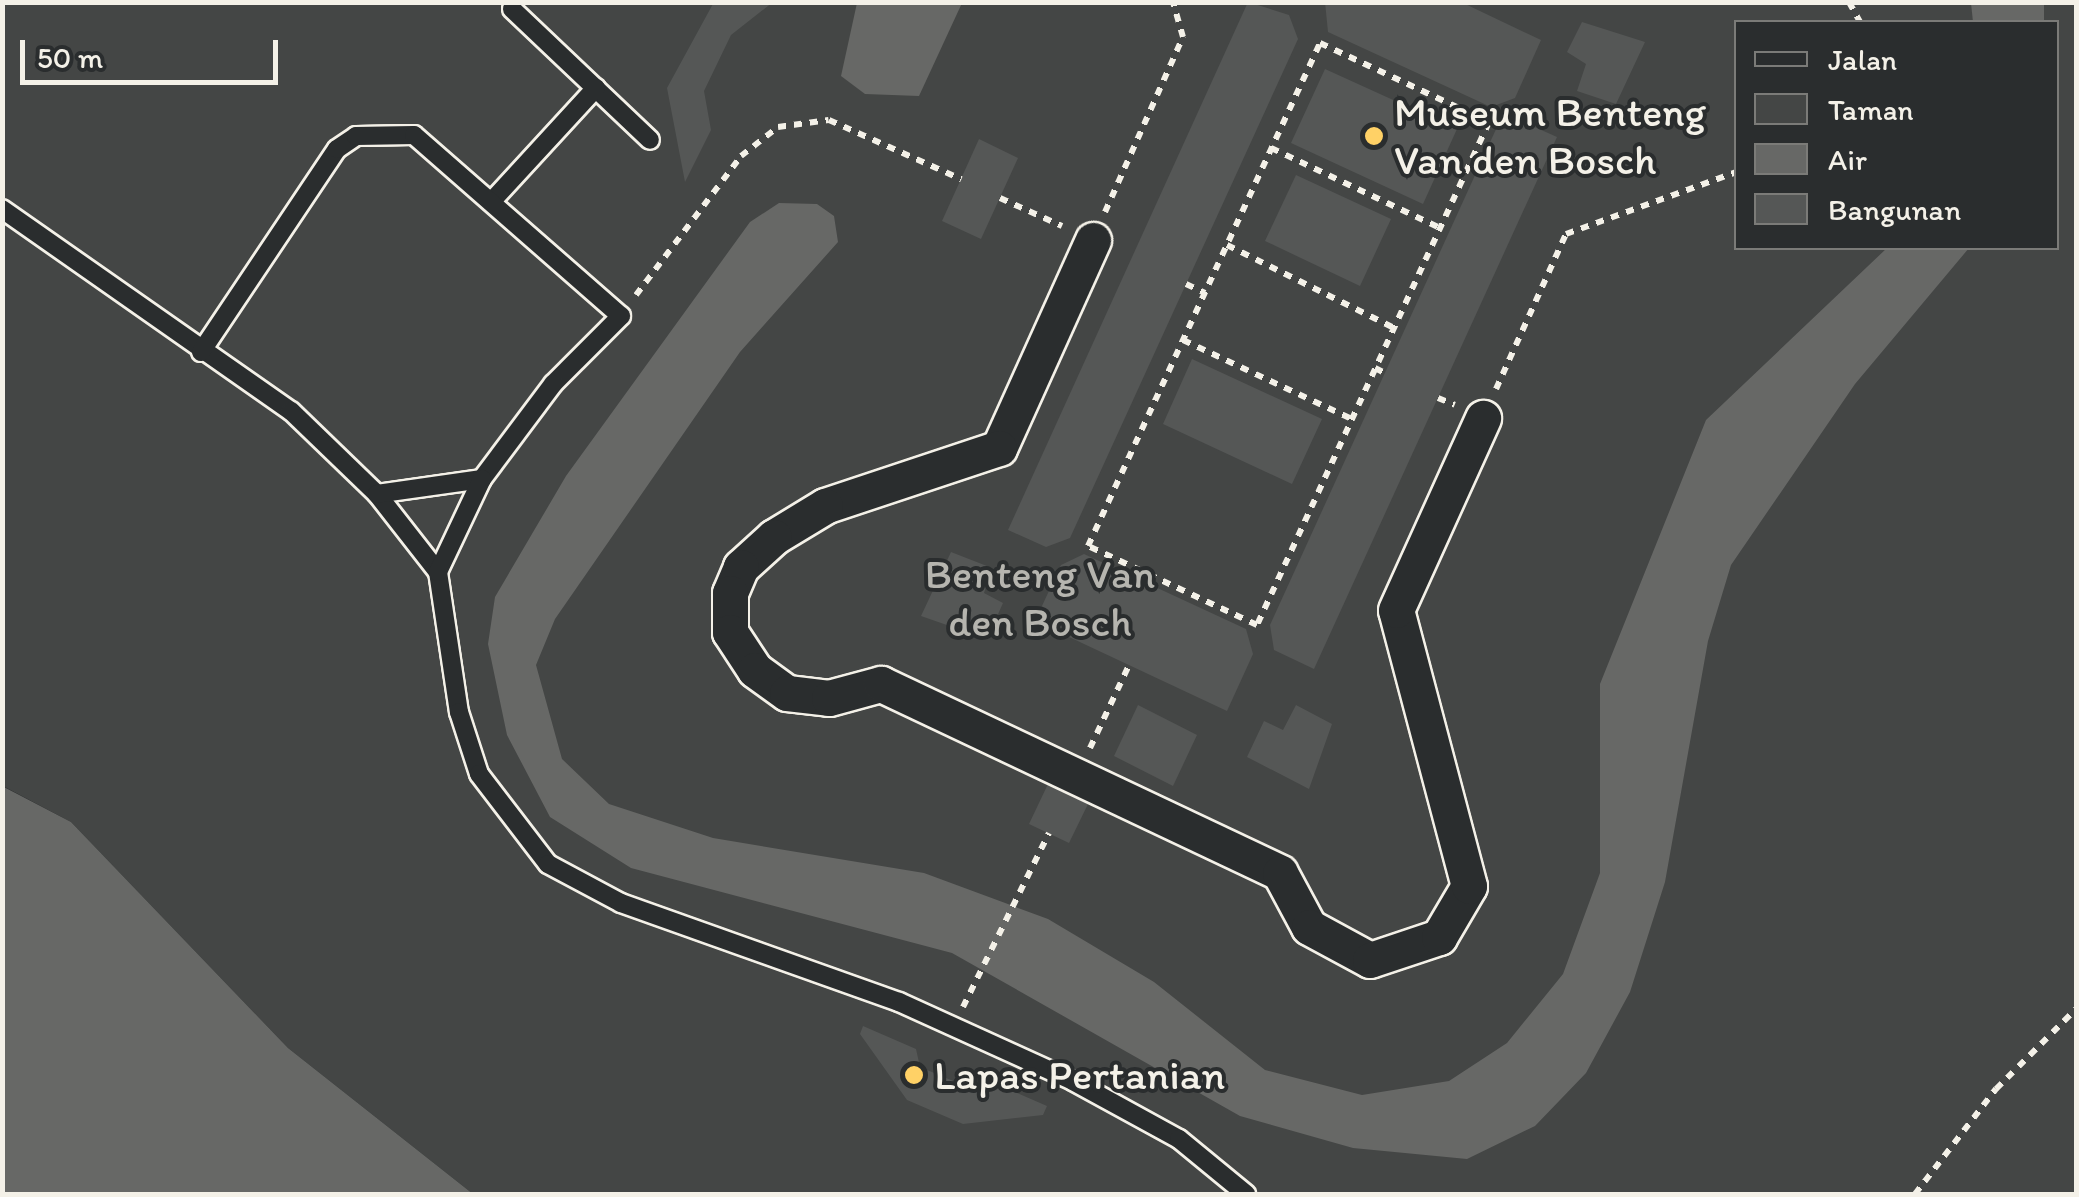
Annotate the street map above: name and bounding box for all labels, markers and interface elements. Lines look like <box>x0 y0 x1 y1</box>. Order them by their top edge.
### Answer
scale bar <box>25 20 282 82</box>
legend <box>1734 20 2059 250</box>
text: 50 m <box>37 39 103 76</box>
text: Jalan <box>1828 41 1897 78</box>
place label: Museum Benteng Van den Bosch <box>1394 87 1707 185</box>
text: Taman <box>1828 91 1913 128</box>
marker: Museum Benteng Van den Bosch <box>1363 125 1385 147</box>
text: Air <box>1828 141 1867 178</box>
text: Bangunan <box>1828 191 1961 228</box>
park label: Benteng Van den Bosch <box>925 549 1155 648</box>
place label: Lapas Pertanian <box>934 1050 1224 1100</box>
marker: Lapas Pertanian <box>903 1064 925 1086</box>

